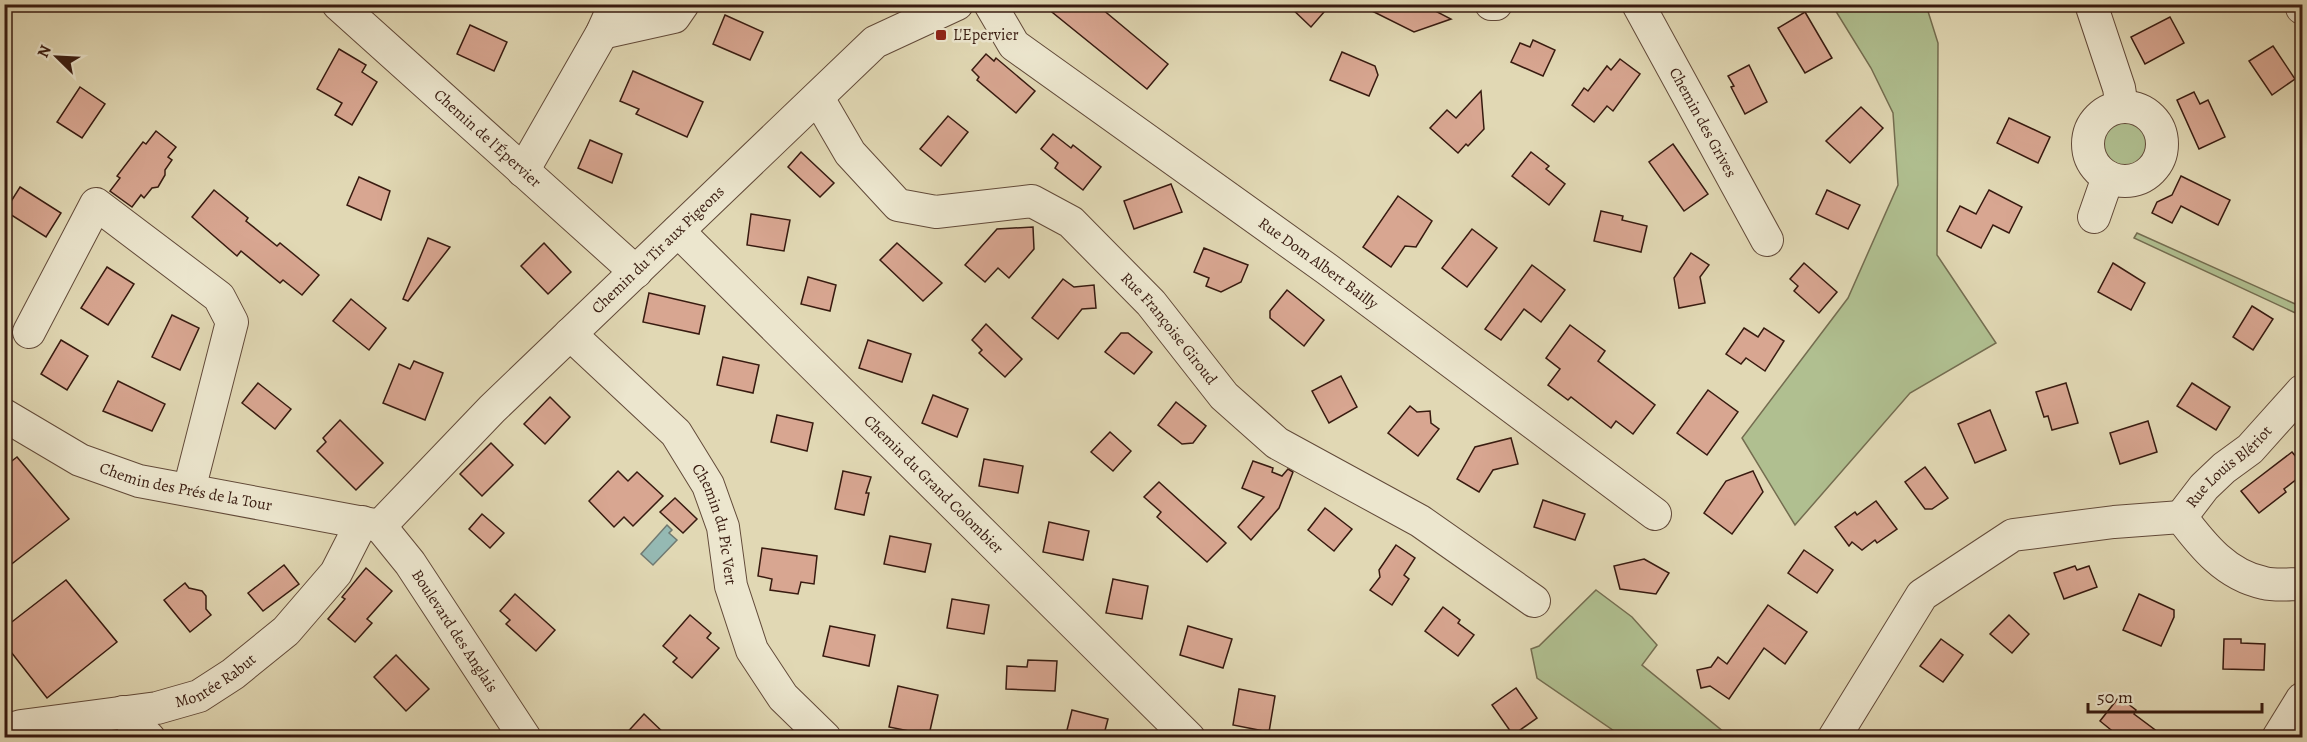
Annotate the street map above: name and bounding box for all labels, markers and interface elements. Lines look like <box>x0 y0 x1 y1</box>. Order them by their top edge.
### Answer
place label: L'Epervier <box>953 24 1019 46</box>
north arrow <box>27 27 87 87</box>
marker: L'Epervier <box>934 28 948 42</box>
text: N <box>32 41 57 61</box>
street label: Chemin des Grives <box>1664 63 1742 181</box>
street label: Chemin de l'Épervier <box>429 84 546 193</box>
street label: Chemin du Tir aux Pigeons <box>587 181 729 319</box>
street label: Rue Dom Albert Bailly <box>1254 212 1383 315</box>
street label: Rue Françoise Giroud <box>1116 268 1222 390</box>
street label: Chemin du Grand Colombier <box>859 410 1008 559</box>
street label: Rue Louis Blériot <box>2181 421 2277 512</box>
street label: Chemin des Prés de la Tour <box>97 457 274 517</box>
street label: Chemin du Pic Vert <box>686 459 742 586</box>
street label: Boulevard des Anglais <box>406 565 503 697</box>
street label: Montée Rabut <box>172 649 261 713</box>
scale bar <box>2088 676 2262 714</box>
text: 50 m <box>2097 685 2133 709</box>

